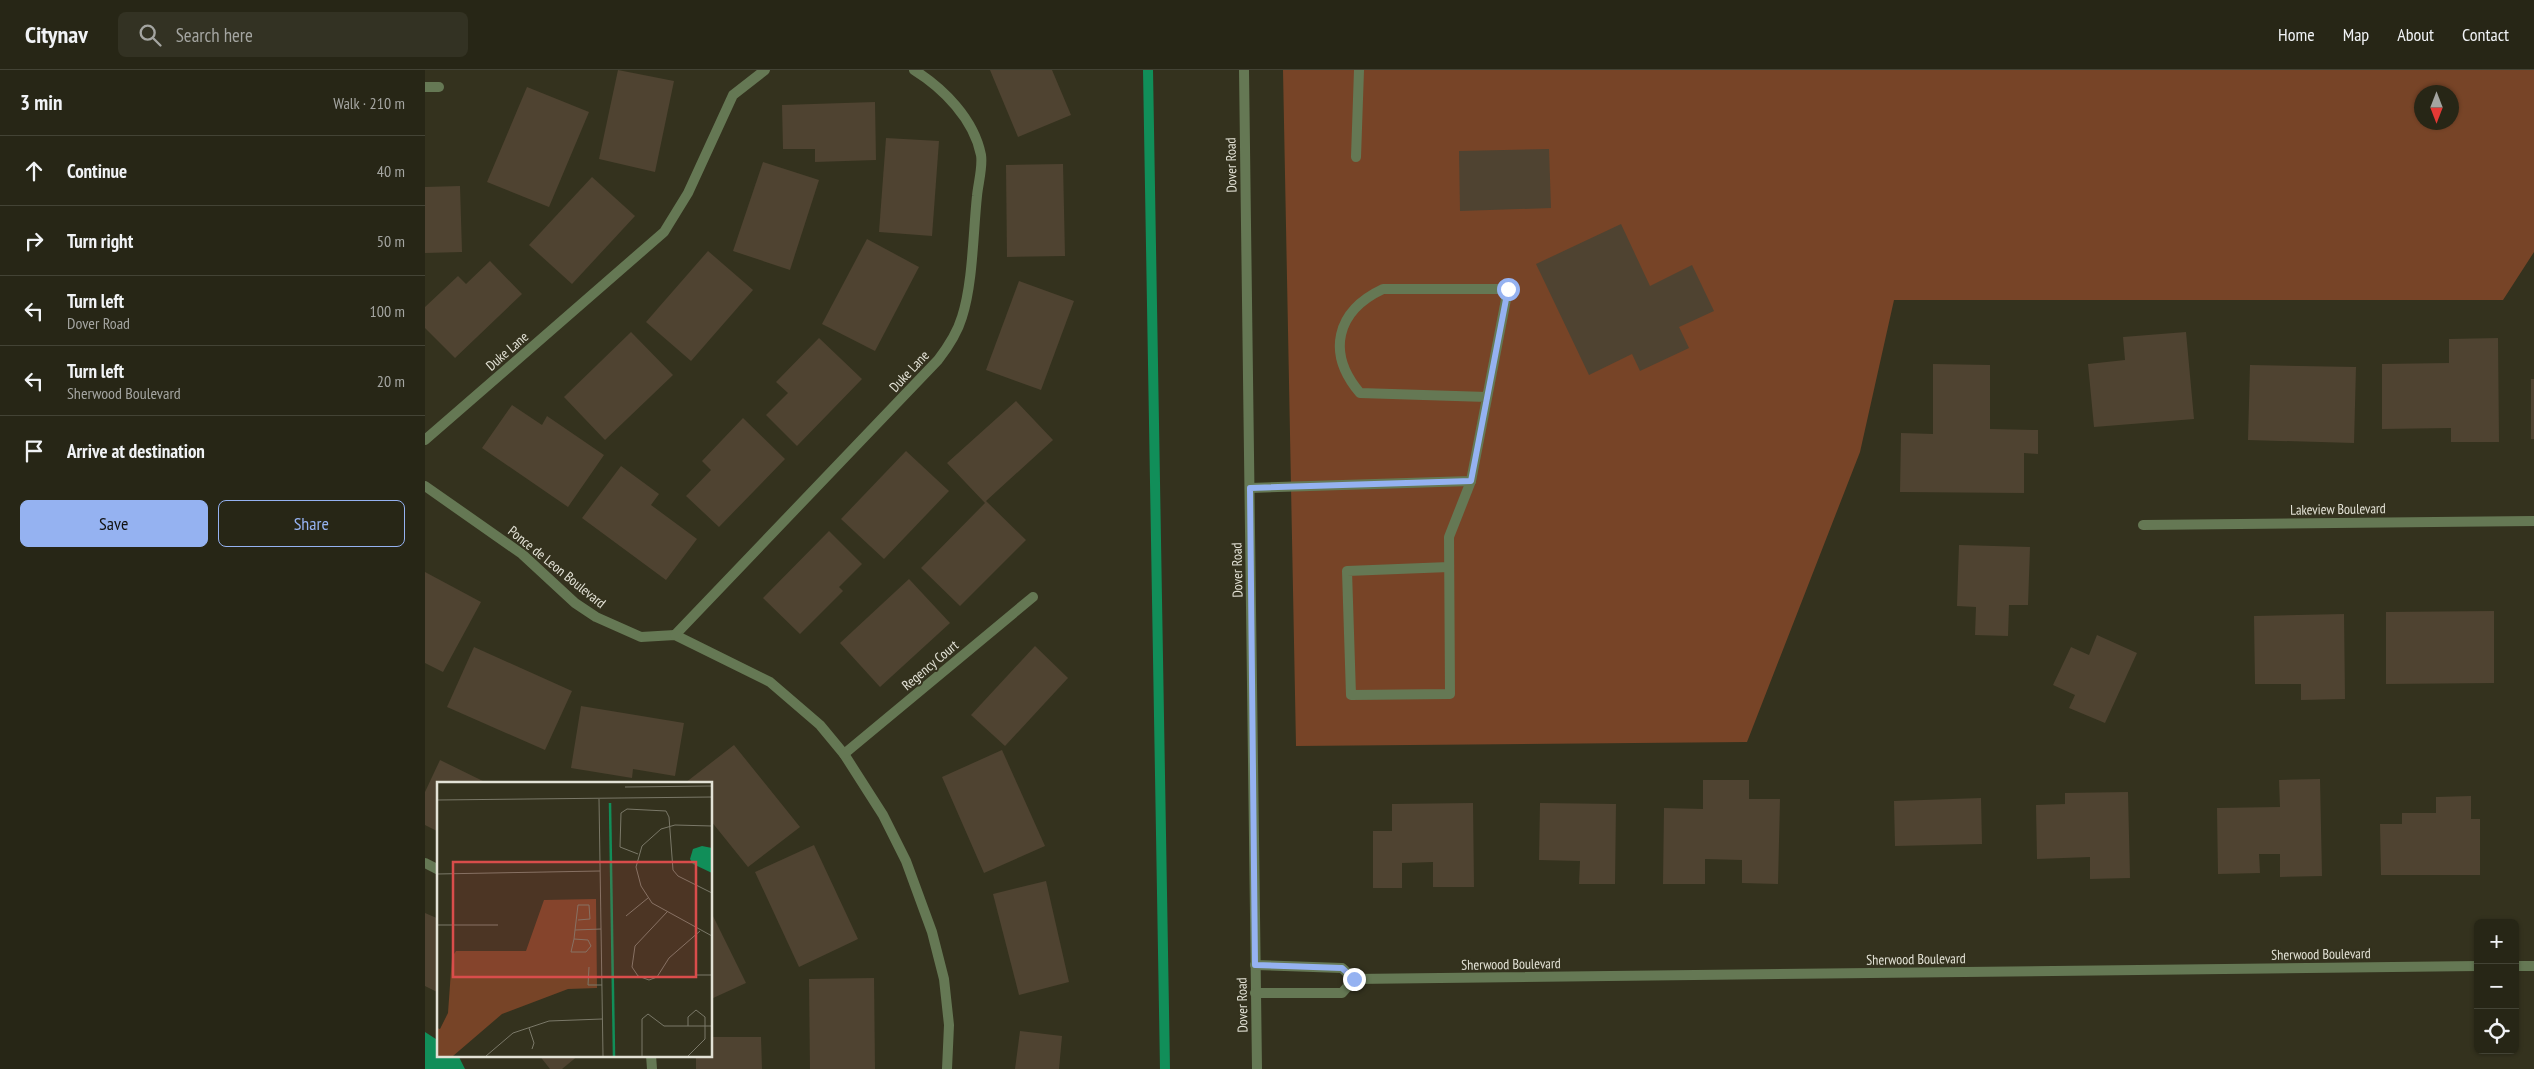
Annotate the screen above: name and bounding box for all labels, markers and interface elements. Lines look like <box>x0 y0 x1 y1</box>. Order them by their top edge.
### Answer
search box <box>118 12 468 57</box>
text: Citynav <box>25 19 88 50</box>
icon: search <box>136 21 164 49</box>
text: Search here <box>176 23 253 47</box>
text: Home <box>2278 23 2315 46</box>
text: Map <box>2343 23 2369 46</box>
text: About <box>2397 23 2434 46</box>
text: Contact <box>2462 23 2509 46</box>
north arrow <box>2414 85 2459 130</box>
text: 3 min <box>20 89 62 116</box>
text: Walk · 210 m <box>333 93 405 113</box>
street label: Dover Road <box>1222 137 1240 193</box>
icon: ahead <box>20 157 48 185</box>
text: Continue <box>67 159 127 183</box>
text: 40 m <box>377 161 405 181</box>
icon: right <box>20 227 48 255</box>
text: Turn right <box>67 229 133 253</box>
text: 50 m <box>377 231 405 251</box>
route start <box>1497 278 1520 301</box>
text: Turn left <box>67 289 124 313</box>
icon: left <box>20 297 48 325</box>
text: 100 m <box>370 301 405 321</box>
text: Dover Road <box>67 313 130 333</box>
street label: Duke Lane <box>482 327 532 374</box>
street label: Duke Lane <box>885 346 933 396</box>
text: Turn left <box>67 359 124 383</box>
icon: left <box>20 367 48 395</box>
text: 20 m <box>377 371 405 391</box>
text: Sherwood Boulevard <box>67 383 181 403</box>
icon: arrive <box>20 437 48 465</box>
text: Arrive at destination <box>67 439 205 463</box>
street label: Lakeview Boulevard <box>2290 499 2386 519</box>
button: Save <box>20 500 208 547</box>
button: Share <box>218 500 405 547</box>
street label: Ponce de Leon Boulevard <box>504 522 610 612</box>
street label: Dover Road <box>1228 542 1246 598</box>
street label: Regency Court <box>898 636 962 694</box>
inset map <box>437 782 713 1056</box>
map controls <box>2474 919 2519 1054</box>
button: + <box>2474 919 2519 964</box>
street label: Sherwood Boulevard <box>2271 944 2371 964</box>
street label: Sherwood Boulevard <box>1866 949 1966 969</box>
street label: Sherwood Boulevard <box>1461 954 1561 974</box>
button: − <box>2474 964 2519 1009</box>
route end <box>1343 968 1366 991</box>
street label: Dover Road <box>1233 977 1251 1033</box>
button: locate <box>2474 1009 2519 1054</box>

